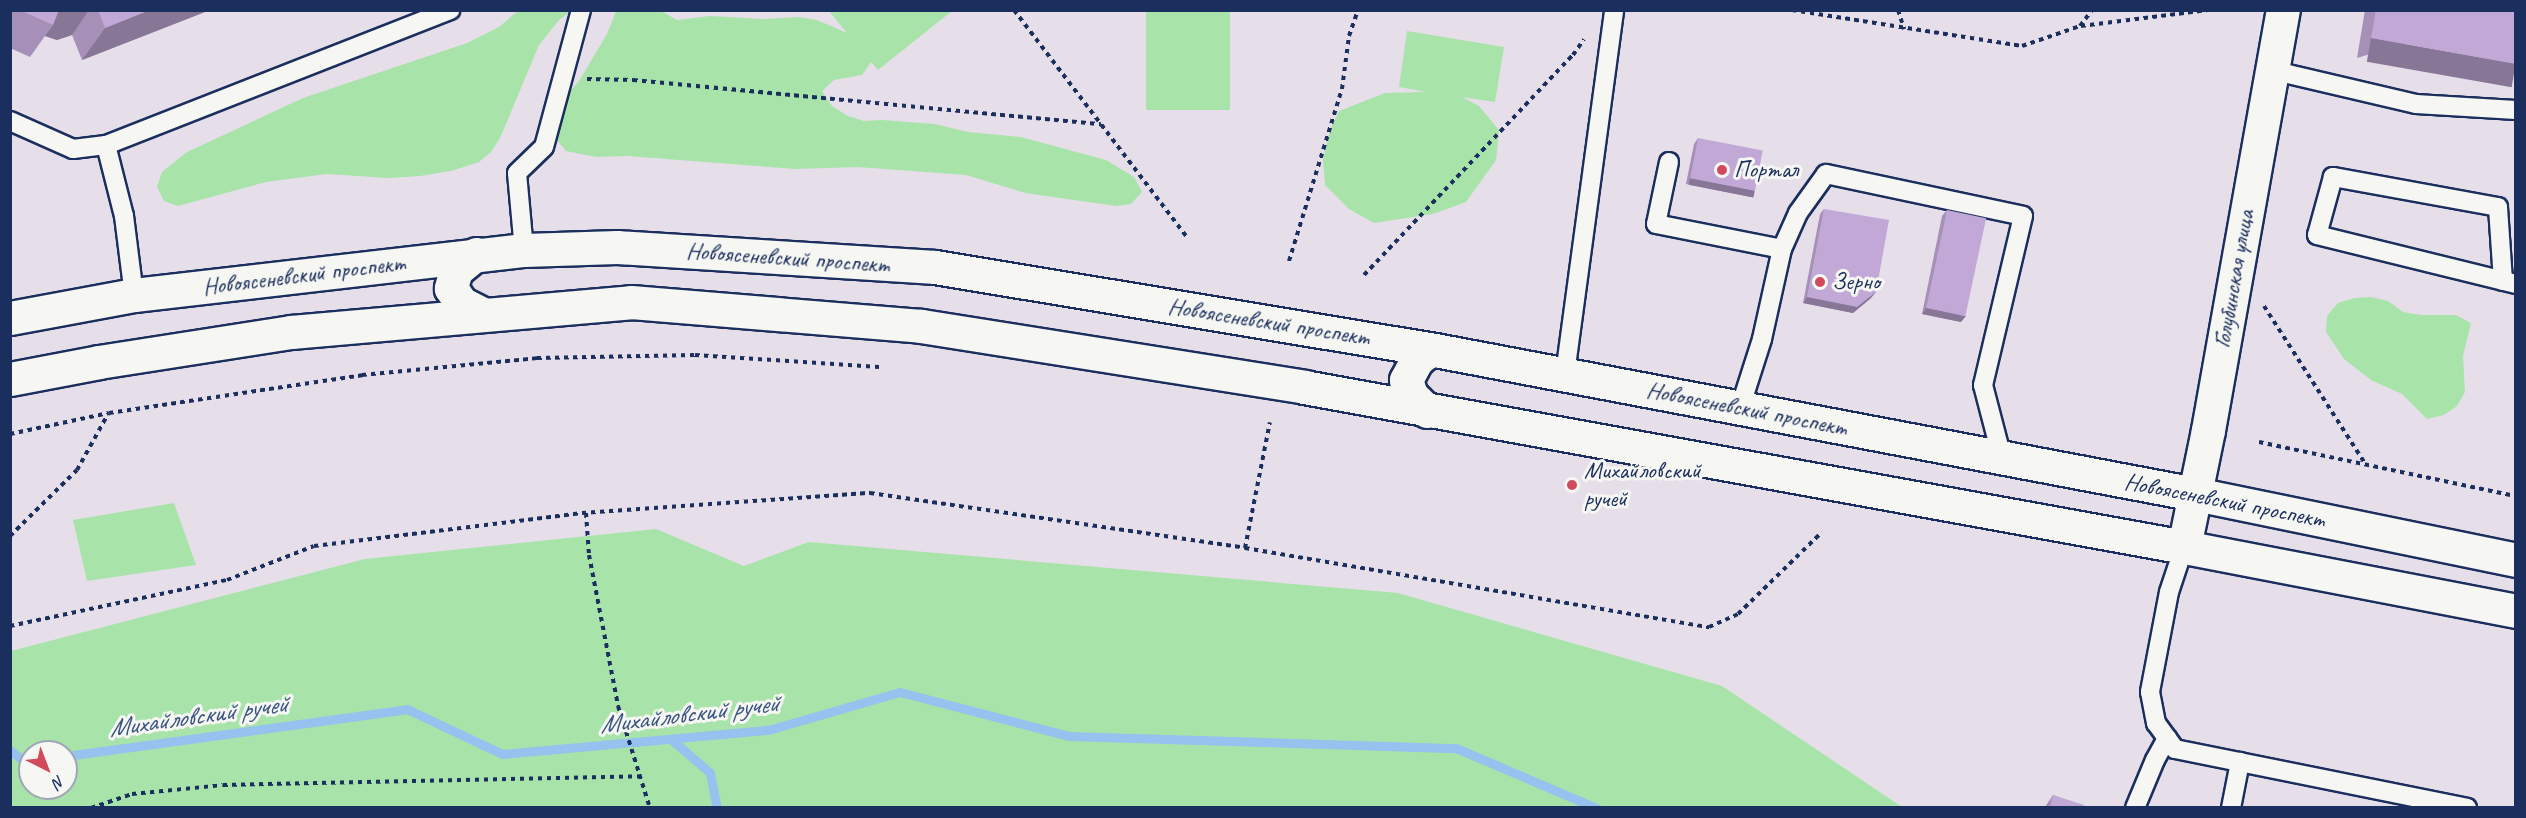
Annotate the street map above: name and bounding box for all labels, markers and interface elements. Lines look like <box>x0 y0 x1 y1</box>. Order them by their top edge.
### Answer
place label: Портал <box>1734 156 1798 184</box>
marker: Портал <box>1715 163 1729 177</box>
street label: Голубинская улица <box>2208 207 2260 351</box>
street label: Новоясеневский проспект <box>685 237 891 279</box>
street label: Новоясеневский проспект <box>201 248 407 302</box>
place label: Зерно <box>1832 268 1880 296</box>
marker: Зерно <box>1813 275 1827 289</box>
street label: Новоясеневский проспект <box>1166 292 1372 352</box>
street label: Новоясеневский проспект <box>1644 375 1850 443</box>
place label: Михайловский ручей <box>1584 457 1701 513</box>
street label: Новоясеневский проспект <box>2122 467 2328 535</box>
marker: Михайловский ручей <box>1565 478 1579 492</box>
water label: Михайловский ручей <box>107 688 289 744</box>
water label: Михайловский ручей <box>598 688 780 740</box>
north arrow <box>18 740 78 800</box>
text: N <box>48 771 69 793</box>

